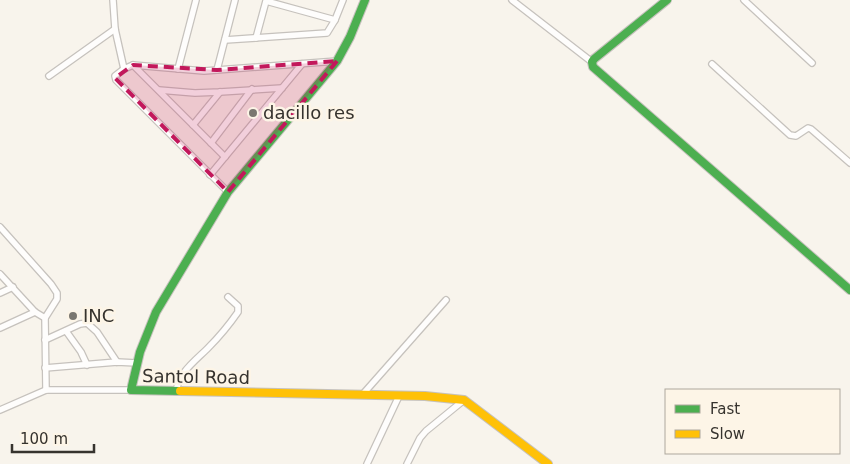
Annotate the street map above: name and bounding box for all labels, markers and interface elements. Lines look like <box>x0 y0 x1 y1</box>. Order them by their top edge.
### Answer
place label: dacillo res <box>263 102 355 123</box>
marker: dacillo res <box>247 107 259 119</box>
place label: INC <box>83 305 114 326</box>
marker: INC <box>67 310 79 322</box>
street label: Santol Road <box>142 365 250 388</box>
legend <box>665 389 840 454</box>
text: Fast <box>710 400 740 418</box>
scale bar <box>12 422 95 454</box>
text: Slow <box>710 425 745 443</box>
text: 100 m <box>20 430 68 448</box>

